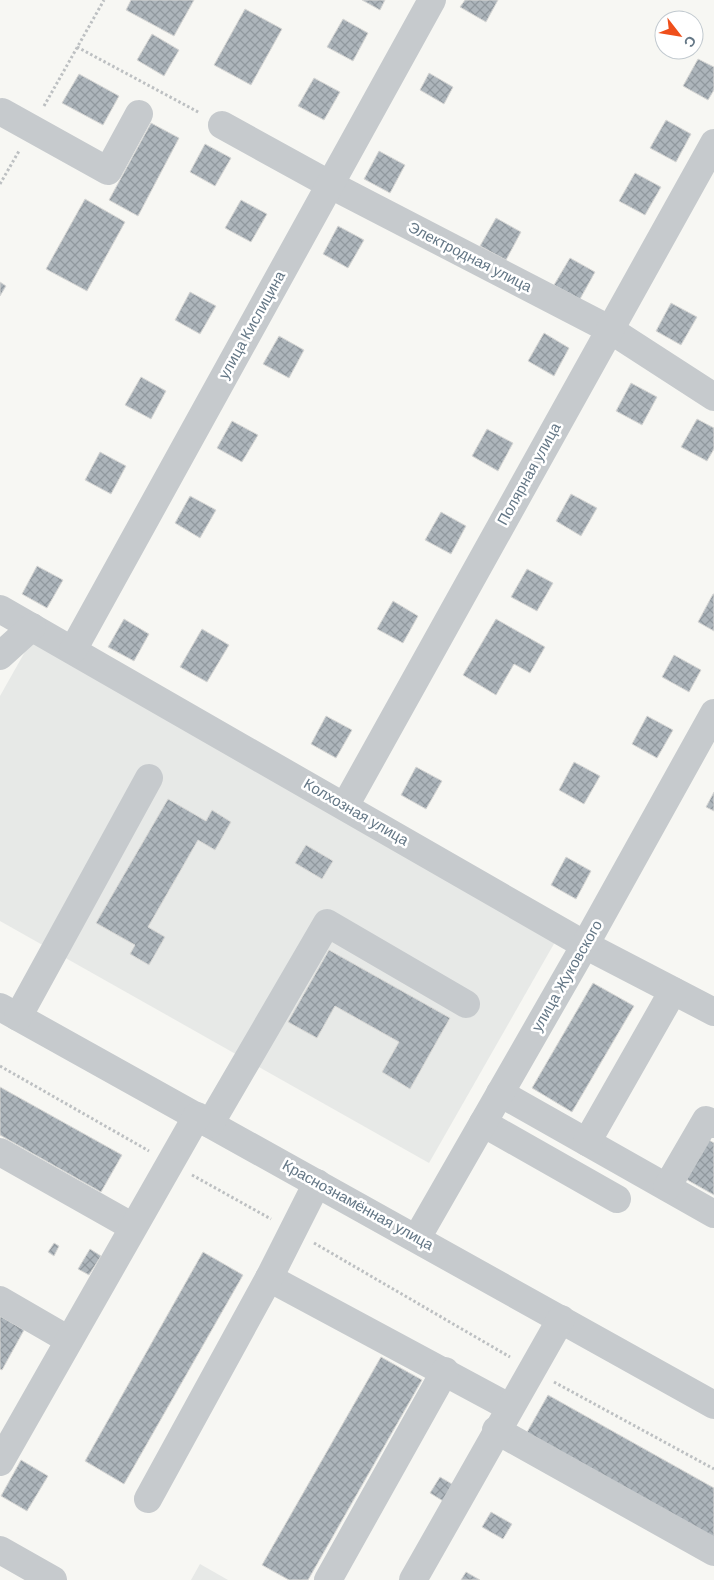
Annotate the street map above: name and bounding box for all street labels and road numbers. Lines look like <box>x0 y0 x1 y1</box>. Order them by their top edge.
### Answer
street label: Электродная улица <box>406 218 535 295</box>
street label: улица Кислицина <box>215 267 289 382</box>
street label: Полярная улица <box>493 419 564 528</box>
street label: Колхозная улица <box>301 775 412 849</box>
street label: улица Жуковского <box>528 917 605 1034</box>
street label: Краснознамённая улица <box>280 1156 437 1254</box>

